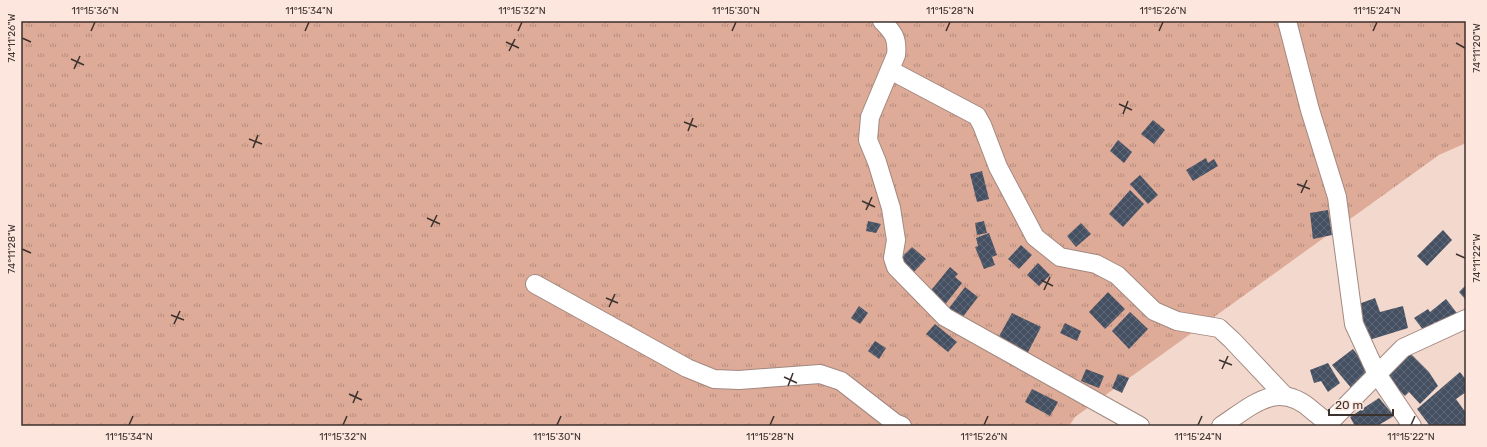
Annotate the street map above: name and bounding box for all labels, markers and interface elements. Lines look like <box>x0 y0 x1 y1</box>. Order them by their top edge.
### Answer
text: 11°15'36"N <box>71 5 119 17</box>
text: 11°15'34"N <box>285 5 333 17</box>
text: 11°15'32"N <box>498 5 546 17</box>
text: 11°15'30"N <box>712 5 760 17</box>
text: 11°15'28"N <box>926 5 974 17</box>
text: 11°15'26"N <box>1139 5 1187 17</box>
text: 11°15'24"N <box>1353 5 1401 17</box>
text: 74°11'26"W <box>6 14 18 62</box>
text: 74°11'20"W <box>1471 23 1483 73</box>
text: 74°11'28"W <box>6 224 18 274</box>
text: 74°11'22"W <box>1471 233 1483 283</box>
scale bar <box>1329 391 1393 417</box>
text: 20 m <box>1335 398 1363 412</box>
text: 11°15'34"N <box>105 431 153 443</box>
text: 11°15'32"N <box>319 431 367 443</box>
text: 11°15'30"N <box>533 431 581 443</box>
text: 11°15'28"N <box>746 431 794 443</box>
text: 11°15'26"N <box>960 431 1008 443</box>
text: 11°15'24"N <box>1174 431 1222 443</box>
text: 11°15'22"N <box>1387 431 1435 443</box>

